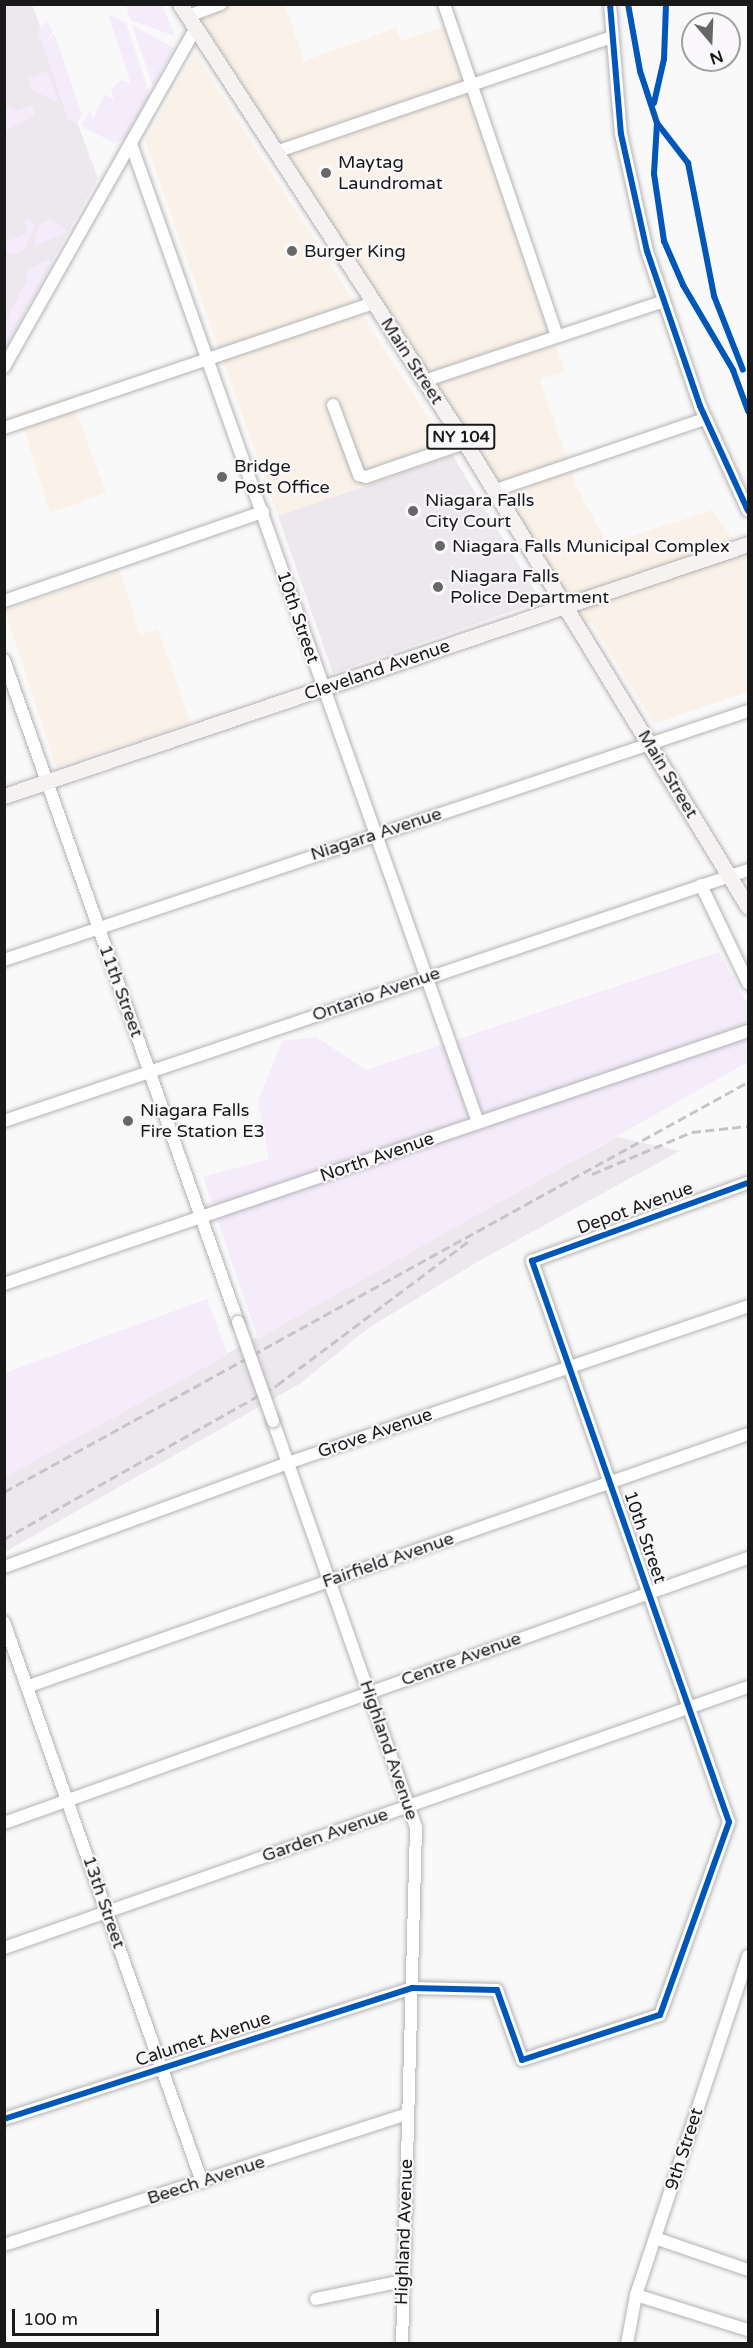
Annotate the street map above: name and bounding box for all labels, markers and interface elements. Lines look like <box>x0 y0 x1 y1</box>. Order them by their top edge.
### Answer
north arrow <box>681 12 741 72</box>
text: N <box>707 46 726 69</box>
place label: Maytag Laundromat <box>338 152 443 195</box>
marker: Maytag Laundromat <box>319 166 333 180</box>
place label: Burger King <box>304 240 406 262</box>
marker: Burger King <box>285 244 299 258</box>
street label: Main Street <box>376 314 448 408</box>
road number: NY 104 <box>425 424 497 450</box>
place label: Bridge Post Office <box>234 456 330 498</box>
marker: Bridge Post Office <box>215 470 229 484</box>
place label: Niagara Falls City Court <box>425 490 534 532</box>
marker: Niagara Falls City Court <box>406 504 420 518</box>
place label: Niagara Falls Municipal Complex <box>452 535 730 557</box>
marker: Niagara Falls Municipal Complex <box>433 539 447 553</box>
place label: Niagara Falls Police Department <box>450 566 609 608</box>
street label: 10th Street <box>272 568 324 666</box>
marker: Niagara Falls Police Department <box>431 580 445 594</box>
street label: Cleveland Avenue <box>301 635 453 705</box>
street label: Main Street <box>633 726 703 822</box>
street label: Niagara Avenue <box>308 803 444 865</box>
street label: 11th Street <box>94 942 148 1040</box>
street label: Ontario Avenue <box>309 962 443 1026</box>
place label: Niagara Falls Fire Station E3 <box>140 1100 265 1142</box>
marker: Niagara Falls Fire Station E3 <box>121 1114 135 1128</box>
street label: North Avenue <box>317 1127 437 1187</box>
street label: Depot Avenue <box>574 1177 696 1239</box>
street label: Grove Avenue <box>315 1403 435 1463</box>
street label: 10th Street <box>619 1488 671 1586</box>
street label: Fairfield Avenue <box>319 1527 457 1593</box>
street label: Centre Avenue <box>398 1627 524 1691</box>
street label: Highland Avenue <box>355 1677 423 1823</box>
street label: Garden Avenue <box>259 1803 391 1867</box>
street label: 13th Street <box>78 1853 130 1951</box>
street label: Calumet Avenue <box>133 2007 273 2071</box>
street label: 9th Street <box>661 2105 707 2193</box>
street label: Beech Avenue <box>144 2151 268 2209</box>
street label: Highland Avenue <box>391 2159 417 2305</box>
scale bar <box>15 2297 162 2335</box>
text: 100 m <box>23 2308 78 2330</box>

